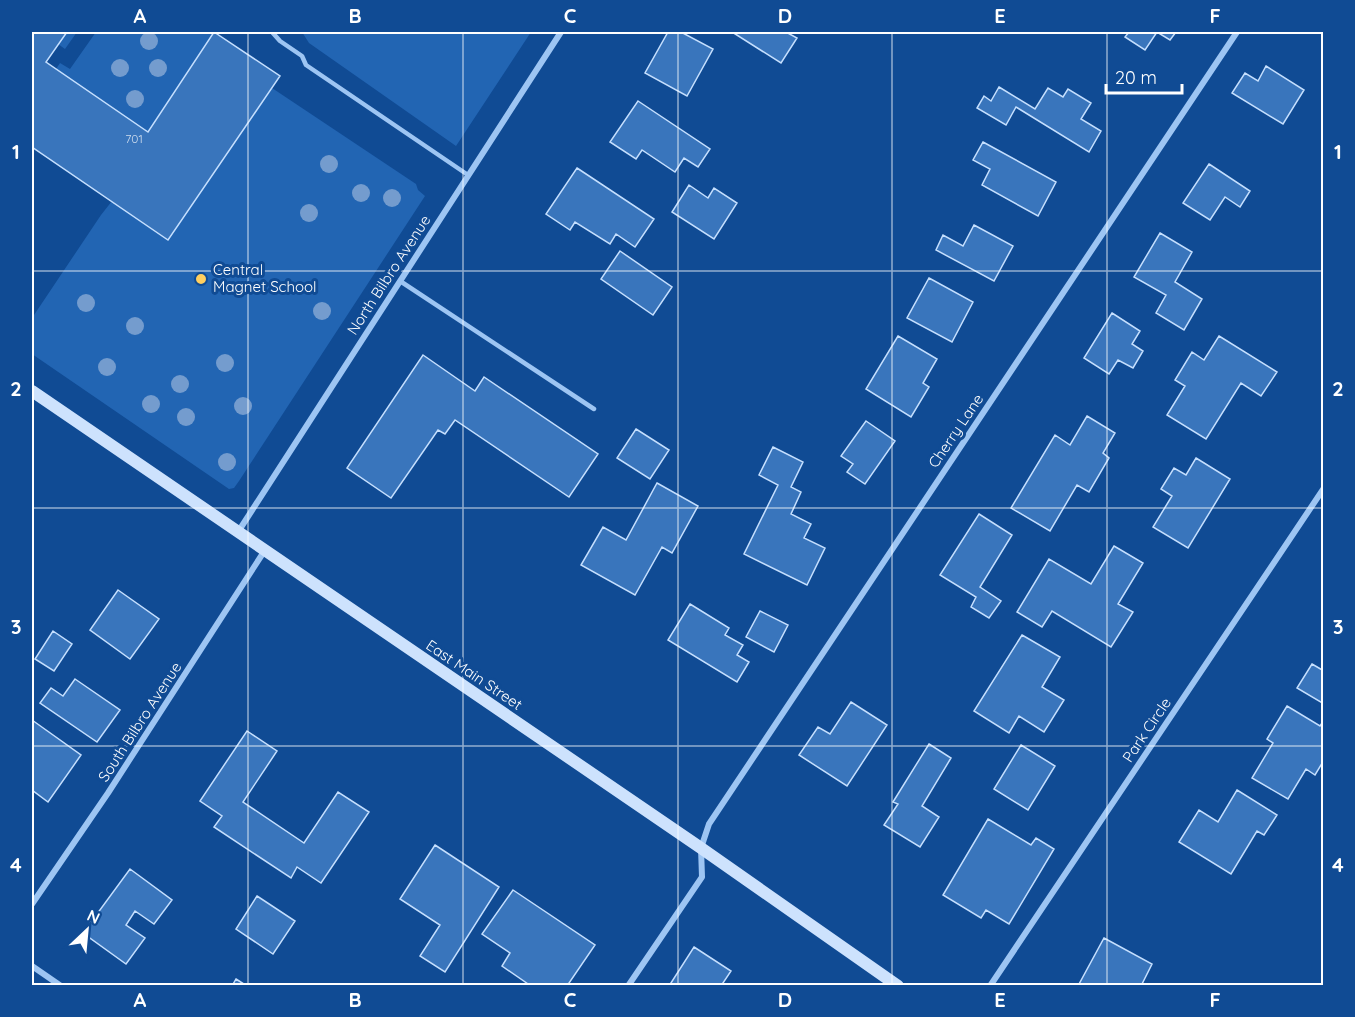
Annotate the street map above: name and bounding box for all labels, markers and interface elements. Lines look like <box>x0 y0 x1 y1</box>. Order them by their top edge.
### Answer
text: A <box>134 3 147 28</box>
text: B <box>348 3 362 28</box>
text: C <box>564 3 577 28</box>
text: D <box>778 3 792 28</box>
text: E <box>994 3 1006 28</box>
text: F <box>1209 3 1221 28</box>
scale bar <box>1106 57 1182 95</box>
text: 20 m <box>1115 66 1157 89</box>
house number: 701 <box>125 131 143 146</box>
text: 1 <box>12 139 20 164</box>
text: 1 <box>1334 139 1342 164</box>
street label: North Bilbro Avenue <box>343 211 434 338</box>
place label: Central Magnet School <box>213 260 316 296</box>
marker: Central Magnet School <box>194 272 208 286</box>
text: 2 <box>10 376 22 401</box>
text: 2 <box>1332 376 1344 401</box>
street label: Cherry Lane <box>924 390 987 471</box>
text: 3 <box>11 614 21 639</box>
text: 3 <box>1333 614 1343 639</box>
street label: East Main Street <box>422 635 526 714</box>
street label: South Bilbro Avenue <box>94 658 185 785</box>
street label: Park Circle <box>1118 694 1175 766</box>
text: 4 <box>10 852 22 877</box>
text: 4 <box>1332 852 1344 877</box>
north arrow <box>57 900 117 960</box>
text: N <box>84 905 103 928</box>
text: A <box>134 987 147 1012</box>
text: B <box>348 987 362 1012</box>
text: C <box>564 987 577 1012</box>
text: D <box>778 987 792 1012</box>
text: E <box>994 987 1006 1012</box>
text: F <box>1209 987 1221 1012</box>

